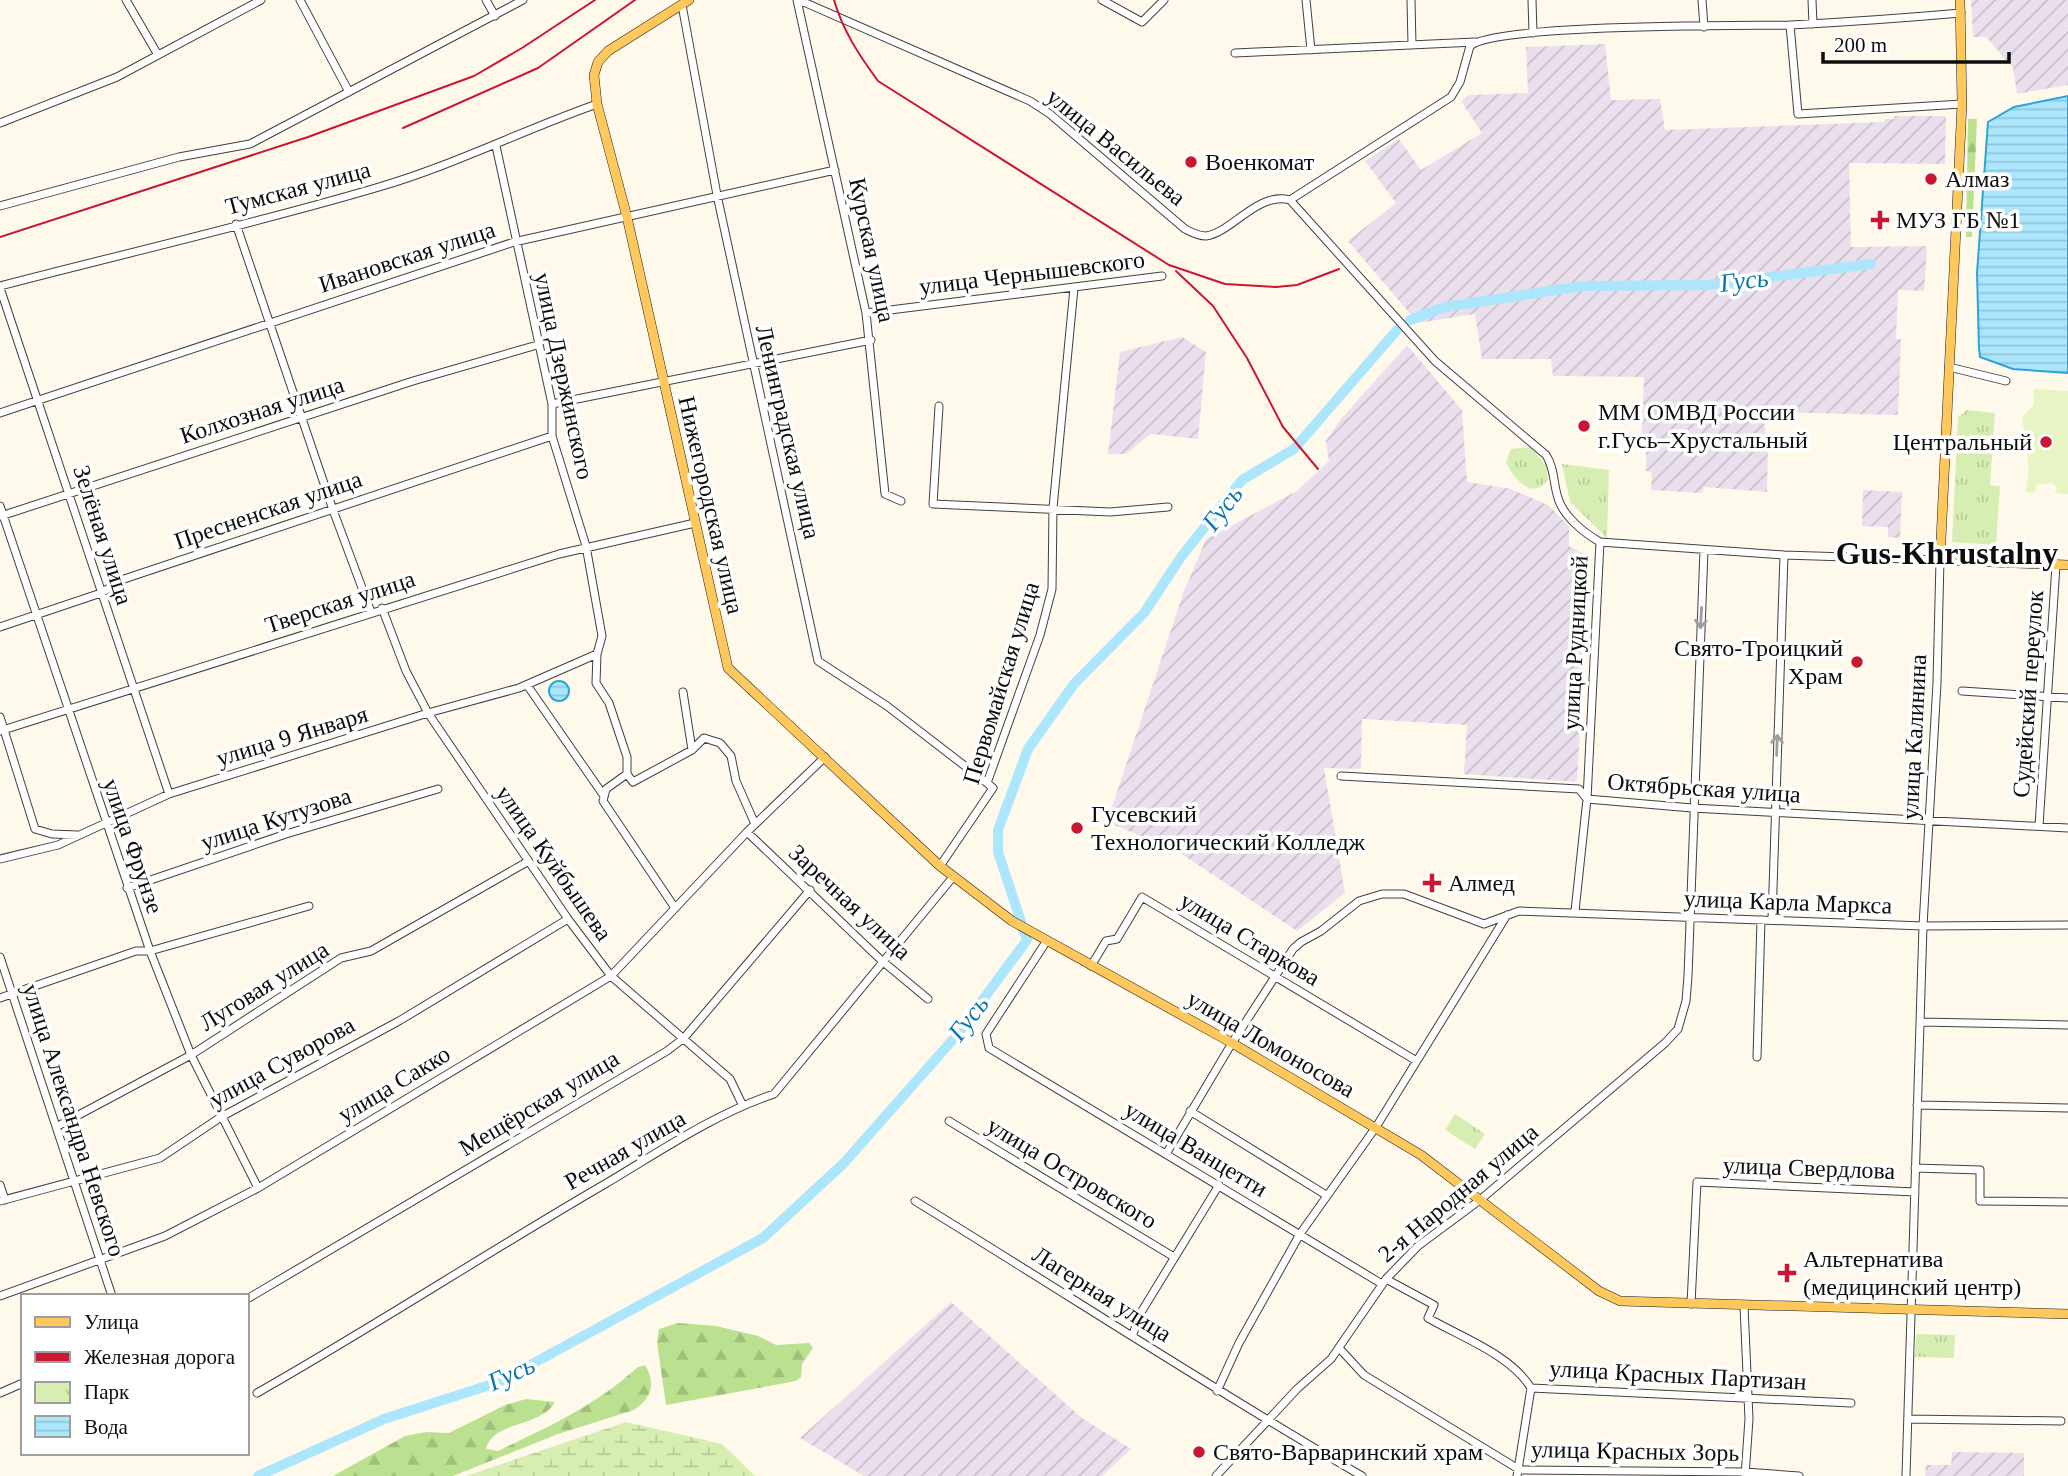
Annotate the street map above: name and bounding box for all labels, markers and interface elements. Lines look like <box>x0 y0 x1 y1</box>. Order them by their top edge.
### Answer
scale bar <box>1823 21 2008 65</box>
text: 200 m <box>1834 33 1887 57</box>
street label: улица Васильева <box>1042 83 1191 211</box>
place label: Военкомат <box>1205 149 1315 175</box>
marker: Военкомат <box>1183 154 1199 170</box>
street label: Тумская улица <box>223 156 374 220</box>
place label: Алмаз <box>1945 166 2009 192</box>
marker: Алмаз <box>1923 171 1939 187</box>
street label: Курская улица <box>844 175 900 325</box>
place label: МУЗ ГБ №1 <box>1896 207 2021 233</box>
marker: МУЗ ГБ №1 <box>1870 210 1890 230</box>
street label: Ивановская улица <box>316 216 499 298</box>
street label: улица Чернышевского <box>918 246 1146 300</box>
water label: Гусь <box>1717 263 1770 298</box>
street label: улица Дзержинского <box>529 270 599 482</box>
street label: Ленинградская улица <box>751 322 825 542</box>
street label: Колхозная улица <box>177 371 348 449</box>
street label: Нижегородская улица <box>673 394 749 617</box>
place label: ММ ОМВД России г.Гусь–Хрустальный <box>1598 399 1808 453</box>
marker: ММ ОМВД России г.Гусь–Хрустальный <box>1576 418 1592 434</box>
place label: Центральный <box>1893 429 2032 455</box>
marker: Центральный <box>2038 434 2054 450</box>
street label: Зелёная улица <box>68 462 138 608</box>
street label: Пресненская улица <box>171 466 365 554</box>
water label: Гусь <box>1196 480 1249 537</box>
district label: Gus-Khrustalny <box>1836 535 2058 571</box>
street label: улица Рудницкой <box>1557 555 1593 731</box>
street label: Тверская улица <box>262 565 419 639</box>
street label: Первомайская улица <box>958 578 1044 787</box>
street label: Судейский переулок <box>2008 589 2048 799</box>
one-way arrow <box>1694 607 1707 630</box>
place label: Свято-Троицкий Храм <box>1674 635 1843 689</box>
street label: улица Калинина <box>1897 653 1931 820</box>
marker: Свято-Троицкий Храм <box>1849 654 1865 670</box>
street label: улица 9 Января <box>213 701 371 771</box>
one-way arrow <box>1771 734 1784 757</box>
street label: Октябрьская улица <box>1606 768 1802 808</box>
street label: улица Фрунзе <box>98 775 168 917</box>
street label: улица Куйбышева <box>491 780 617 946</box>
street label: улица Кутузова <box>197 782 355 856</box>
place label: Гусевский Технологический Колледж <box>1091 801 1366 855</box>
marker: Гусевский Технологический Колледж <box>1069 820 1085 836</box>
street label: Заречная улица <box>784 839 916 965</box>
place label: Алмед <box>1448 870 1515 896</box>
marker: Алмед <box>1422 873 1442 893</box>
street label: улица Карла Маркса <box>1683 885 1893 919</box>
street label: улица Старкова <box>1175 887 1325 991</box>
street label: Луговая улица <box>195 936 333 1036</box>
street label: улица Александра Невского <box>18 980 130 1260</box>
street label: улица Ломоносова <box>1182 985 1360 1103</box>
water label: Гусь <box>942 990 995 1047</box>
street label: улица Суворова <box>205 1011 359 1113</box>
street label: улица Сакко <box>333 1040 455 1128</box>
street label: Мещёрская улица <box>454 1045 624 1161</box>
street label: улица Ванцетти <box>1120 1096 1272 1202</box>
street label: Речная улица <box>560 1105 690 1195</box>
street label: улица Островского <box>982 1112 1162 1234</box>
street label: 2-я Народная улица <box>1373 1118 1543 1267</box>
street label: улица Свердлова <box>1722 1152 1896 1184</box>
street label: Лагерная улица <box>1028 1241 1177 1347</box>
place label: Альтернатива (медицинский центр) <box>1803 1246 2021 1300</box>
marker: Альтернатива (медицинский центр) <box>1777 1263 1797 1283</box>
legend <box>21 1294 248 1455</box>
text: Улица <box>84 1310 139 1334</box>
text: Железная дорога <box>84 1345 236 1369</box>
water label: Гусь <box>482 1350 540 1397</box>
street label: улица Красных Партизан <box>1549 1355 1807 1395</box>
text: Парк <box>84 1380 130 1404</box>
text: Вода <box>84 1415 129 1439</box>
street label: улица Красных Зорь <box>1531 1436 1740 1466</box>
place label: Свято-Варваринский храм <box>1213 1439 1483 1465</box>
marker: Свято-Варваринский храм <box>1191 1444 1207 1460</box>

